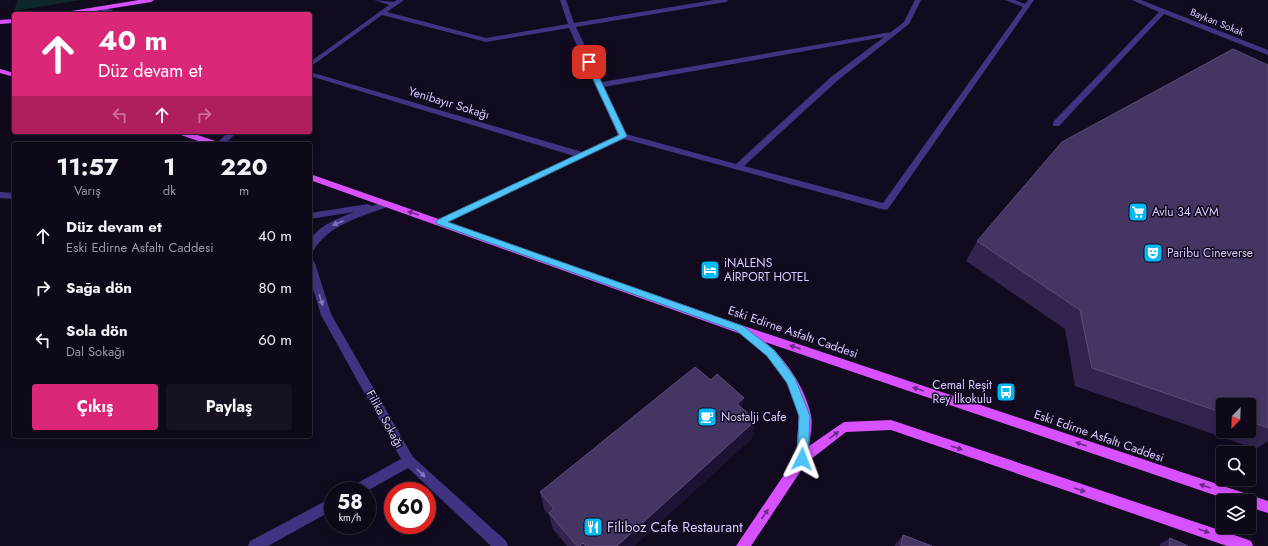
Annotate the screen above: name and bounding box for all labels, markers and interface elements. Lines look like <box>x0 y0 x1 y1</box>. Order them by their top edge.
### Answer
street label: Baykan Sokak <box>1188 4 1247 40</box>
text: 40 m <box>98 20 167 61</box>
icon: ahead <box>32 28 84 80</box>
pin <box>572 45 606 79</box>
icon: arrive <box>578 51 600 73</box>
text: Düz devam et <box>98 58 202 84</box>
street label: Yenibayır Sokağı <box>406 82 492 124</box>
icon: left <box>109 104 131 126</box>
icon: ahead <box>151 104 173 126</box>
icon: right <box>193 104 215 126</box>
text: 11:57 <box>56 149 118 184</box>
text: 1 <box>163 149 175 184</box>
text: 220 <box>220 149 268 184</box>
text: Varış <box>74 181 101 200</box>
text: dk <box>163 181 176 200</box>
text: m <box>239 181 249 200</box>
supermarket icon: Avlu 34 AVM <box>1127 201 1149 223</box>
place label: Avlu 34 AVM <box>1152 203 1219 221</box>
one-way arrow <box>407 209 419 215</box>
text: Düz devam et <box>66 216 162 238</box>
one-way arrow <box>332 221 344 227</box>
icon: ahead <box>32 225 54 247</box>
text: 40 m <box>258 225 292 247</box>
text: Eski Edirne Asfaltı Caddesi <box>66 238 214 257</box>
theatre icon: Paribu Cineverse <box>1142 242 1164 264</box>
place label: Paribu Cineverse <box>1167 244 1253 262</box>
place label: iNALENS AİRPORT HOTEL <box>724 254 809 286</box>
hotel icon: iNALENS AİRPORT HOTEL <box>699 259 721 281</box>
icon: right <box>32 277 54 299</box>
text: Sağa dön <box>66 277 132 299</box>
text: 80 m <box>259 277 292 299</box>
one-way arrow <box>319 295 325 307</box>
street label: Eski Edirne Asfaltı Caddesi <box>726 301 860 363</box>
text: Sola dön <box>66 320 128 342</box>
icon: left <box>32 329 54 351</box>
text: 60 m <box>258 329 292 351</box>
text: Dal Sokağı <box>66 342 125 361</box>
one-way arrow <box>789 344 801 350</box>
place label: Cemal Reşit Rey İlkokulu <box>932 376 992 408</box>
bus stop icon: Cemal Reşit Rey İlkokulu <box>995 381 1017 403</box>
button: Çıkış <box>32 384 158 430</box>
button: Paylaş <box>166 384 292 430</box>
one-way arrow <box>912 386 924 392</box>
street label: Filika Sokağı <box>362 387 408 451</box>
north arrow <box>1216 398 1256 438</box>
map controls <box>1216 398 1256 534</box>
street label: Eski Edirne Asfaltı Caddesi <box>1032 405 1166 467</box>
cafe icon: Nostalji Cafe <box>696 406 718 428</box>
place label: Nostalji Cafe <box>721 408 786 426</box>
one-way arrow <box>828 431 839 439</box>
position arrow <box>781 438 823 480</box>
one-way arrow <box>1075 441 1087 447</box>
one-way arrow <box>952 445 964 451</box>
button: search <box>1216 446 1256 486</box>
one-way arrow <box>416 468 426 477</box>
speed limit sign: 60 <box>384 482 436 534</box>
one-way arrow <box>1198 483 1210 489</box>
one-way arrow <box>1075 487 1087 493</box>
text: 58 <box>337 488 363 517</box>
button: layers <box>1216 494 1256 534</box>
one-way arrow <box>761 508 769 519</box>
text: km/h <box>339 510 361 525</box>
restaurant icon: Filiboz Cafe Restaurant <box>582 516 604 538</box>
place label: Filiboz Cafe Restaurant <box>607 517 743 537</box>
one-way arrow <box>1198 529 1210 535</box>

